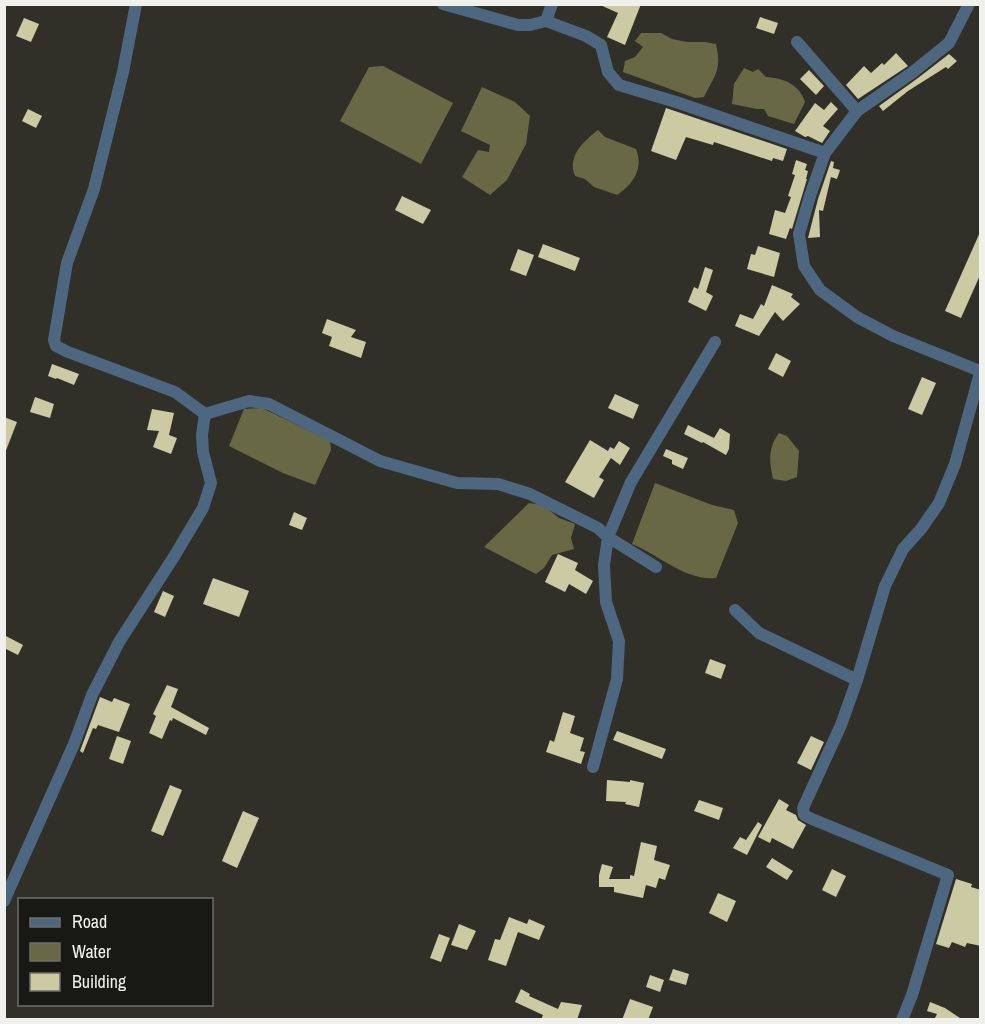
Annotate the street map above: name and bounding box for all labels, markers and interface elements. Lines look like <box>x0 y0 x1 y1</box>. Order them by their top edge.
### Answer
legend <box>18 898 213 1006</box>
text: Road <box>72 909 107 934</box>
text: Water <box>72 939 111 964</box>
text: Building <box>72 969 127 994</box>

